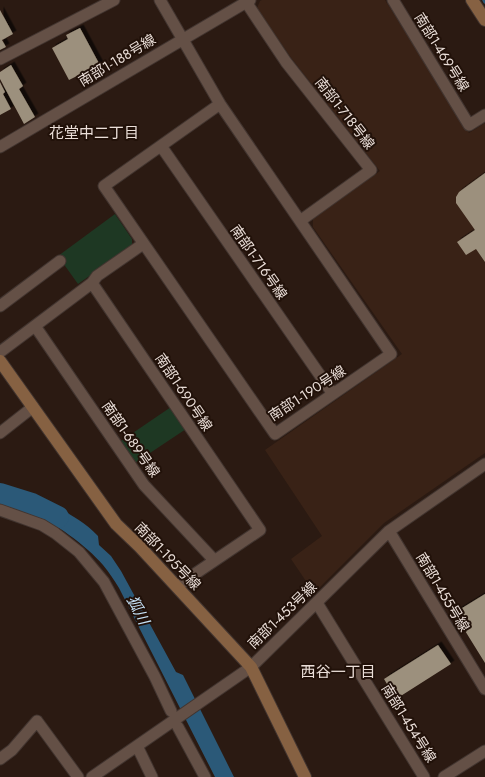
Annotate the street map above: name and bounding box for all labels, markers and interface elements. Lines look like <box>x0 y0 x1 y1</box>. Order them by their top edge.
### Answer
street label: 南部1-469号線 <box>410 9 474 95</box>
street label: 南部1-188号線 <box>75 29 159 91</box>
street label: 南部1-718号線 <box>310 73 380 153</box>
district label: 花堂中二丁目 <box>49 122 139 144</box>
street label: 南部1-716号線 <box>226 221 292 303</box>
street label: 南部1-690号線 <box>151 349 217 435</box>
street label: 南部1-190号線 <box>265 361 349 425</box>
street label: 南部1-689号線 <box>97 397 165 481</box>
street label: 南部1-195号線 <box>130 518 206 594</box>
street label: 南部1-455号線 <box>411 549 475 635</box>
street label: 南部1-453号線 <box>243 577 321 653</box>
water label: 狐川 <box>121 592 156 630</box>
district label: 西谷一丁目 <box>300 661 376 683</box>
street label: 南部1-454号線 <box>377 680 441 766</box>

